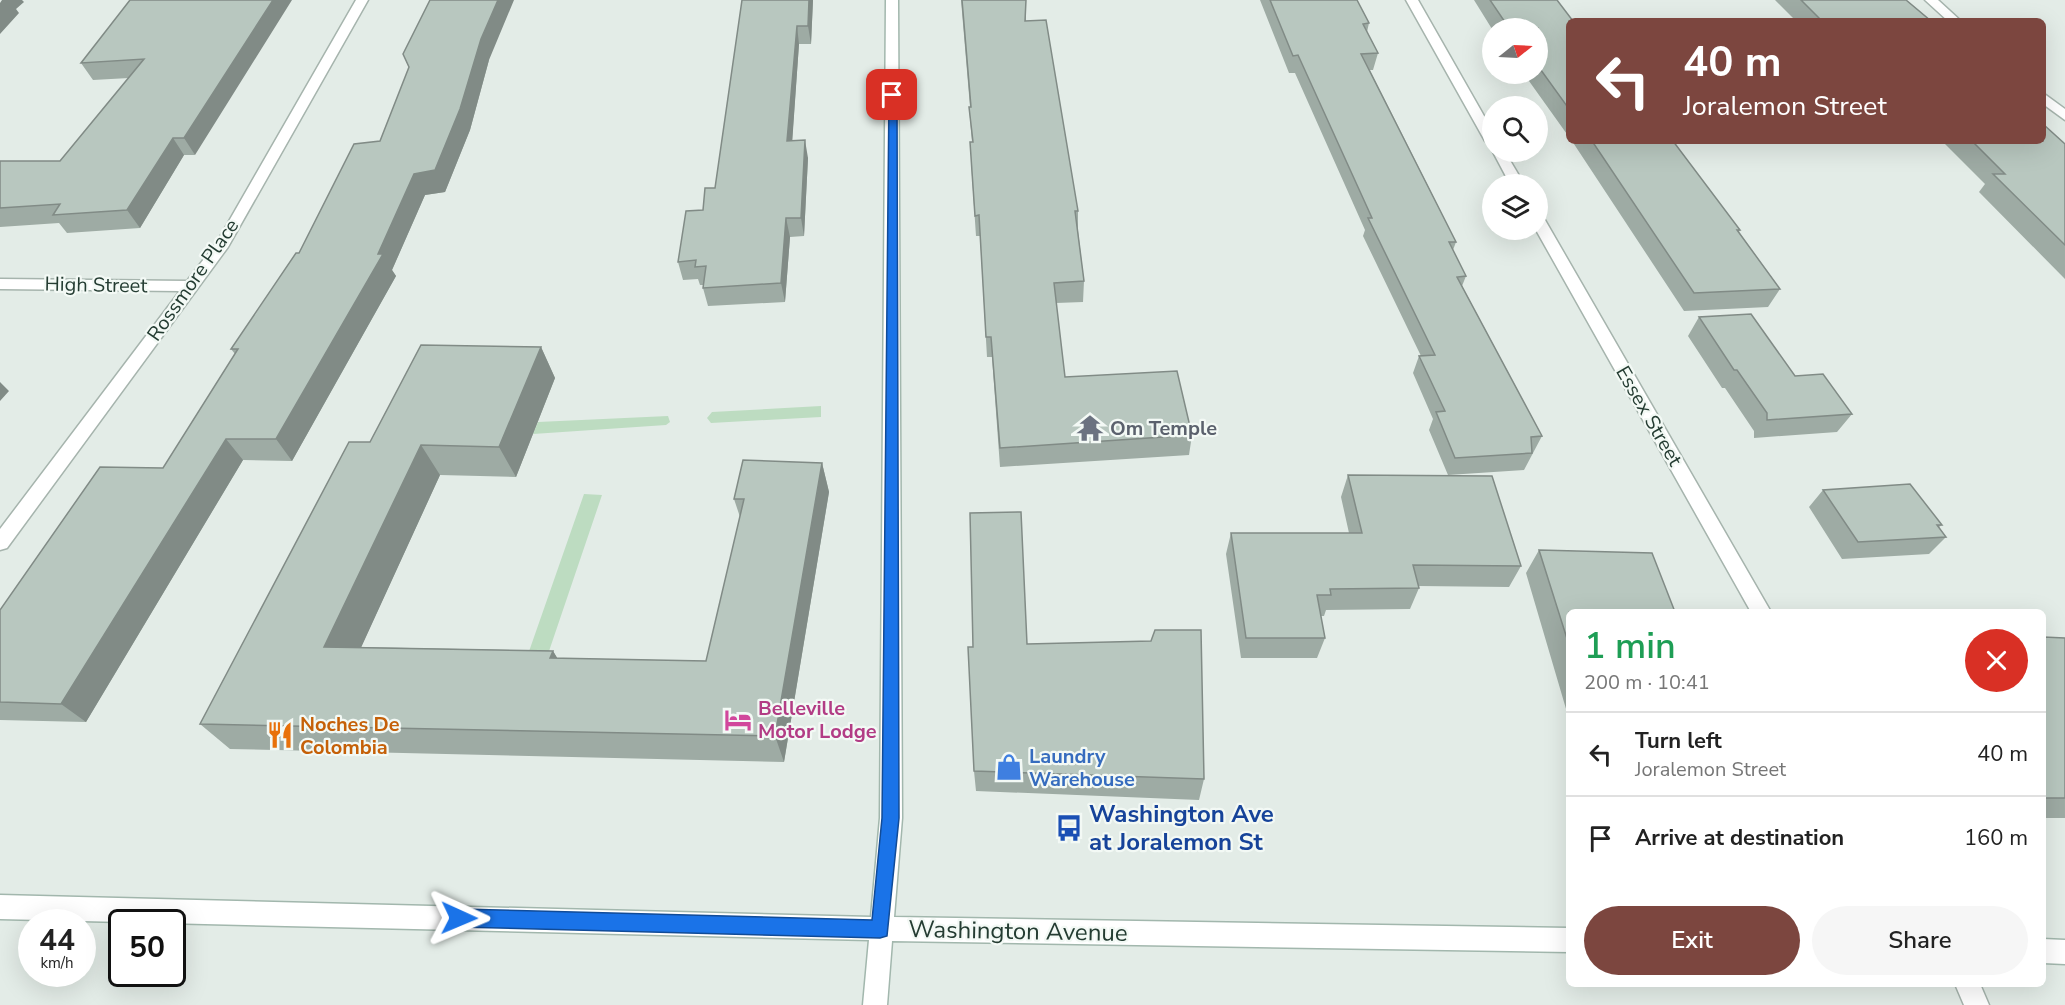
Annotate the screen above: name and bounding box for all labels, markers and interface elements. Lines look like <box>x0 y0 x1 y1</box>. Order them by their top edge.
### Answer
north arrow <box>1482 18 1548 84</box>
map controls <box>1482 18 1548 240</box>
text: 40 m <box>1683 34 1782 91</box>
icon: left <box>1584 42 1662 120</box>
pin <box>866 69 917 120</box>
icon: arrive <box>875 78 908 111</box>
text: Joralemon Street <box>1683 88 1887 125</box>
button: search <box>1482 96 1548 162</box>
button: layers <box>1482 174 1548 240</box>
street label: Rossmore Place <box>141 214 245 346</box>
street label: High Street <box>44 271 149 299</box>
street label: Essex Street <box>1609 361 1689 472</box>
temple icon: Om Temple <box>1075 413 1105 443</box>
place label: Om Temple <box>1110 415 1217 442</box>
text: 1 min <box>1584 622 1676 671</box>
button: close <box>1965 629 2028 692</box>
text: 200 m · 10:41 <box>1584 669 1710 696</box>
place label: Belleville Motor Lodge <box>758 695 877 745</box>
hotel icon: Belleville Motor Lodge <box>723 705 753 735</box>
place label: Noches De Colombia <box>300 711 400 761</box>
restaurant icon: Noches De Colombia <box>265 720 295 750</box>
text: Turn left <box>1635 726 1722 756</box>
icon: left <box>1584 738 1617 771</box>
text: 40 m <box>1977 739 2028 769</box>
place label: Laundry Warehouse <box>1029 743 1135 793</box>
shop icon: Laundry Warehouse <box>994 752 1024 782</box>
text: Joralemon Street <box>1635 756 1786 783</box>
place label: Washington Ave at Joralemon St <box>1089 798 1274 858</box>
bus stop icon: Washington Ave at Joralemon St <box>1054 813 1084 843</box>
icon: arrive <box>1584 822 1617 855</box>
text: Arrive at destination <box>1635 823 1844 853</box>
text: 160 m <box>1964 823 2028 853</box>
position arrow <box>427 886 491 950</box>
button: Exit <box>1584 906 1800 975</box>
button: Share <box>1812 906 2028 975</box>
speed limit sign: 50 <box>108 909 186 987</box>
street label: Washington Avenue <box>908 913 1128 949</box>
text: 44 <box>39 920 75 961</box>
text: km/h <box>40 953 74 973</box>

